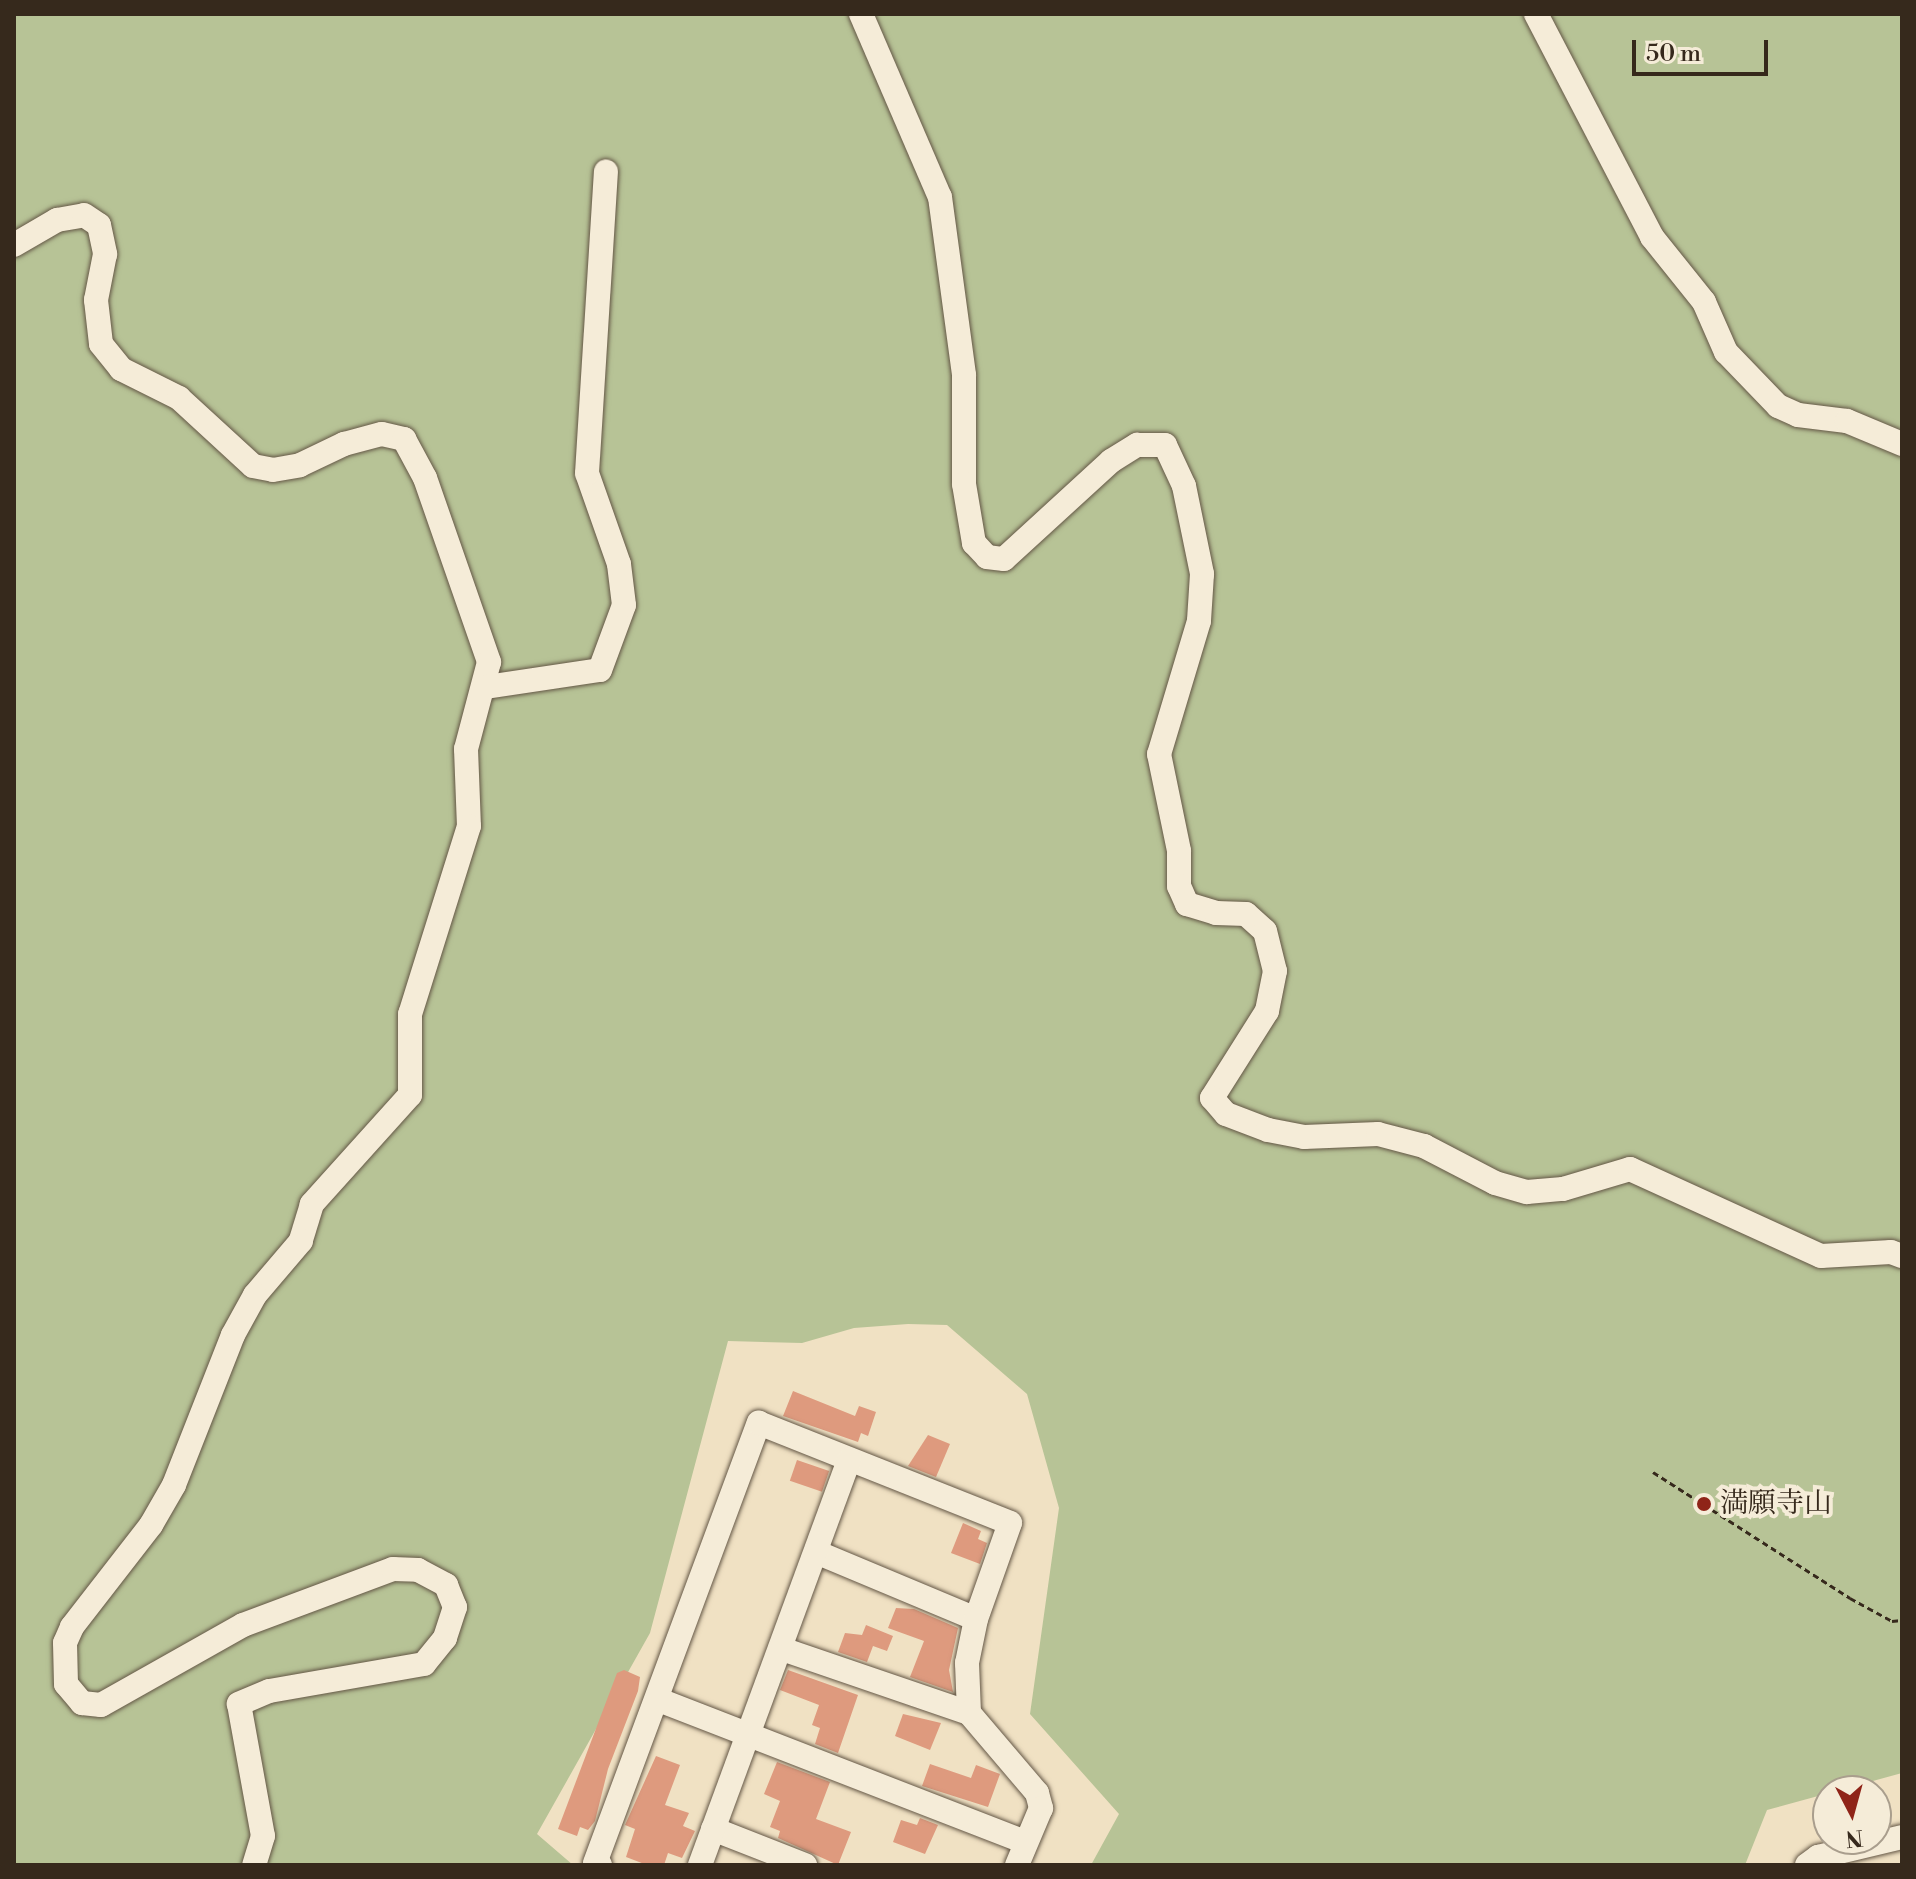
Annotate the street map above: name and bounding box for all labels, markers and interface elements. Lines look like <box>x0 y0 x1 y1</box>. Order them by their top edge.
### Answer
scale bar <box>1636 24 1772 74</box>
text: 50 m <box>1646 39 1701 69</box>
place label: 満願寺山 <box>1720 1487 1832 1521</box>
marker: 満願寺山 <box>1695 1495 1713 1513</box>
north arrow <box>1812 1775 1892 1855</box>
text: N <box>1844 1823 1864 1852</box>

